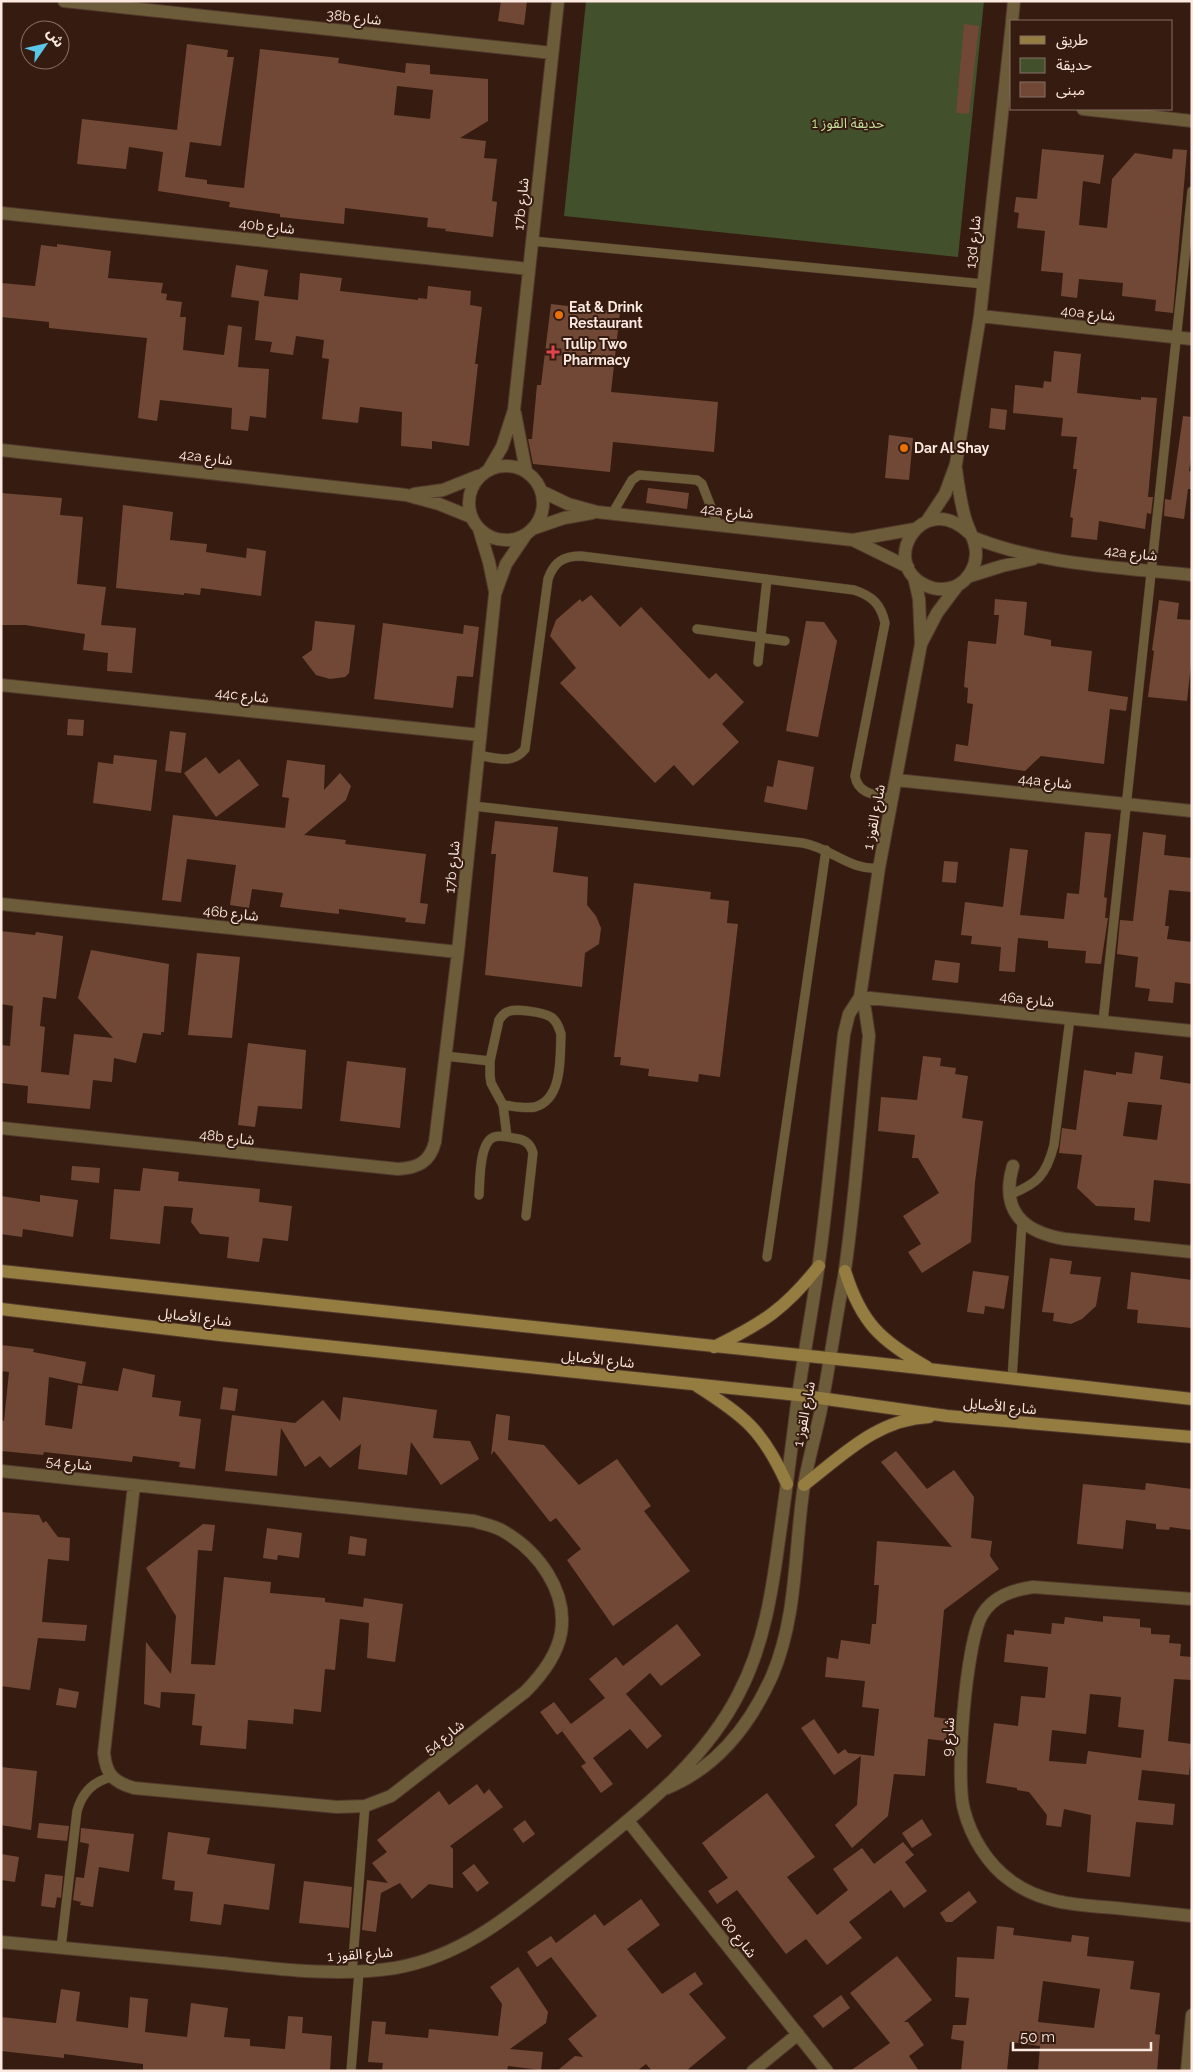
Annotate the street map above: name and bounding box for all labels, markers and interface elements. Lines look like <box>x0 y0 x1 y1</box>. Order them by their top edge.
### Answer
street label: 38b شارع <box>325 6 382 31</box>
north arrow <box>20 20 70 70</box>
legend <box>1010 20 1173 110</box>
text: ش <box>44 25 68 50</box>
text: طريق <box>1056 31 1088 50</box>
text: حديقة <box>1056 56 1092 74</box>
text: مبنى <box>1056 81 1085 99</box>
park label: حديقة القوز 1 <box>812 115 884 132</box>
street label: 17b شارع <box>510 177 535 231</box>
street label: 40b شارع <box>238 215 296 240</box>
street label: 13d شارع <box>962 215 987 270</box>
place label: Eat & Drink Restaurant <box>569 299 643 331</box>
street label: 40a شارع <box>1060 302 1116 327</box>
marker: Eat & Drink Restaurant <box>553 309 565 321</box>
place label: Tulip Two Pharmacy <box>563 336 630 368</box>
marker: Tulip Two Pharmacy <box>547 346 559 358</box>
place label: Dar Al Shay <box>914 440 990 456</box>
marker: Dar Al Shay <box>898 442 910 454</box>
street label: 42a شارع <box>178 446 234 471</box>
street label: 42a شارع <box>699 500 754 525</box>
street label: 42a شارع <box>1103 542 1158 567</box>
street label: 44c شارع <box>214 684 270 709</box>
street label: 44a شارع <box>1017 770 1073 795</box>
street label: شارع القوز 1 <box>860 783 891 852</box>
street label: 17b شارع <box>441 840 466 894</box>
street label: 46b شارع <box>202 902 259 927</box>
street label: 46a شارع <box>999 988 1055 1013</box>
street label: 48b شارع <box>198 1126 255 1151</box>
street label: شارع الأصايل <box>157 1305 232 1332</box>
street label: شارع الأصايل <box>560 1347 635 1374</box>
street label: شارع القوز 1 <box>790 1380 821 1449</box>
street label: شارع الأصايل <box>962 1395 1037 1420</box>
street label: شارع 54 <box>45 1453 93 1476</box>
street label: شارع 54 <box>421 1716 469 1760</box>
street label: شارع 9 <box>939 1717 960 1757</box>
street label: شارع 60 <box>716 1913 760 1963</box>
street label: شارع القوز 1 <box>326 1944 394 1967</box>
scale bar <box>1013 2020 1150 2052</box>
text: 50 m <box>1020 2028 1055 2046</box>

